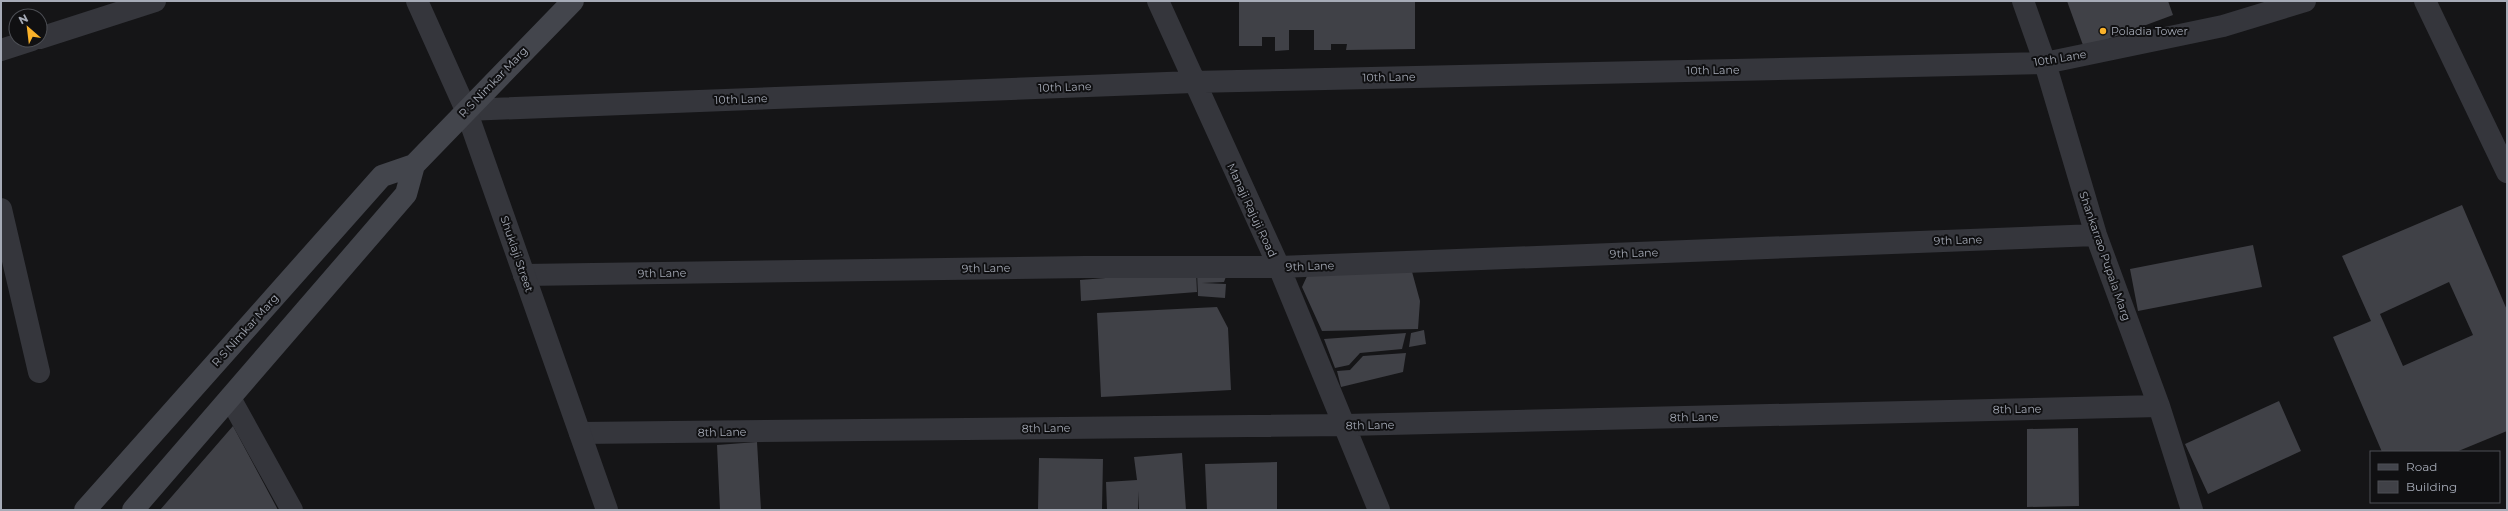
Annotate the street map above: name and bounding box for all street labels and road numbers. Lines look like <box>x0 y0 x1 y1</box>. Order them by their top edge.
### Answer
street label: R S Nimkar Marg <box>456 44 530 120</box>
street label: 10th Lane <box>2033 47 2088 69</box>
street label: 10th Lane <box>1686 63 1740 77</box>
street label: 10th Lane <box>1362 70 1416 84</box>
street label: 10th Lane <box>1038 79 1092 95</box>
street label: 10th Lane <box>714 91 768 107</box>
street label: Manaji Rajuji Road <box>1224 161 1280 259</box>
street label: Shankarrao Pupala Marg <box>2076 189 2134 323</box>
street label: Shuklaji Street <box>497 214 537 294</box>
street label: 9th Lane <box>1933 232 1983 248</box>
street label: 9th Lane <box>1609 245 1659 261</box>
street label: 9th Lane <box>1285 258 1335 274</box>
street label: 9th Lane <box>962 261 1011 275</box>
street label: 9th Lane <box>638 266 687 280</box>
street label: R S Nimkar Marg <box>209 291 281 369</box>
street label: 8th Lane <box>1992 402 2042 416</box>
street label: 8th Lane <box>1669 410 1719 424</box>
street label: 8th Lane <box>1345 418 1395 432</box>
street label: 8th Lane <box>1021 421 1071 435</box>
street label: 8th Lane <box>697 425 747 439</box>

